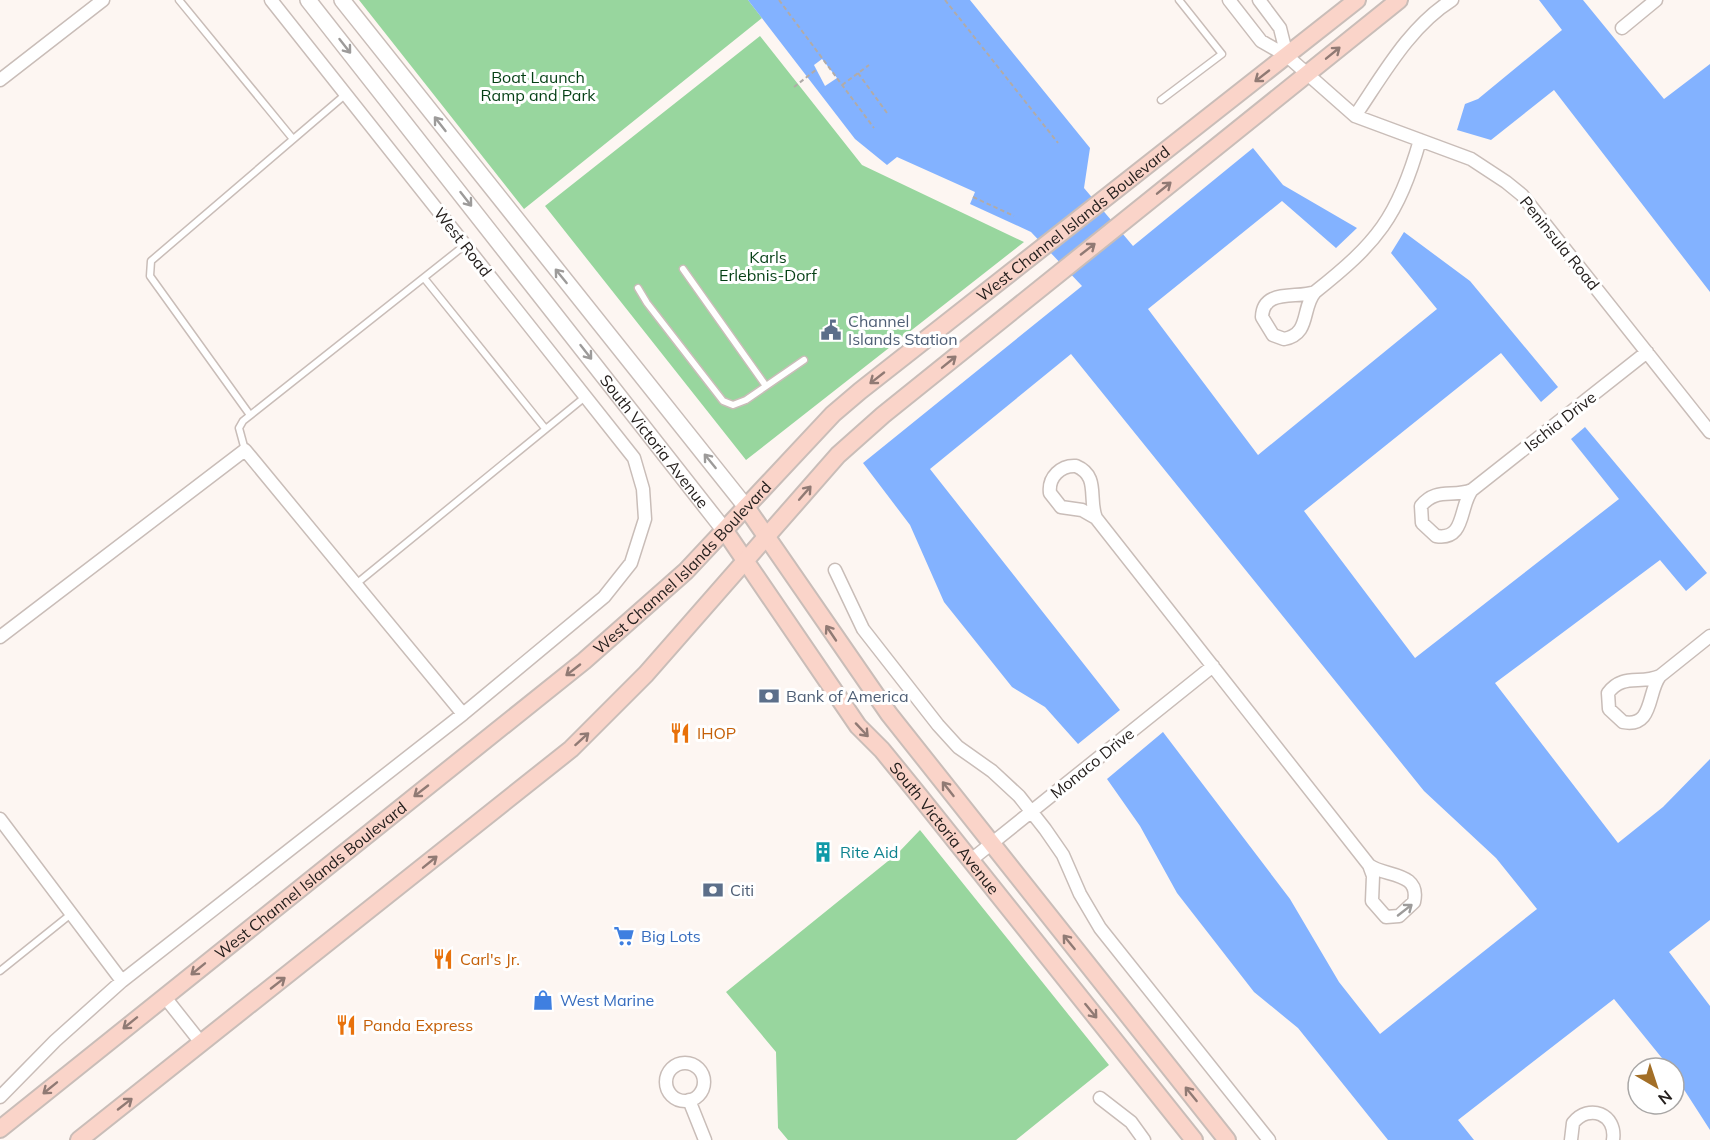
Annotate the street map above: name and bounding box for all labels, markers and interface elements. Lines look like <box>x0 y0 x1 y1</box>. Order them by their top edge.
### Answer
one-way arrow <box>338 38 351 54</box>
one-way arrow <box>1325 46 1340 60</box>
park label: Boat Launch Ramp and Park <box>481 67 596 105</box>
one-way arrow <box>1254 69 1270 82</box>
one-way arrow <box>433 116 446 132</box>
street label: West Channel Islands Boulevard <box>972 141 1174 306</box>
one-way arrow <box>1156 182 1172 195</box>
one-way arrow <box>459 190 472 206</box>
street label: Peninsula Road <box>1516 192 1604 294</box>
street label: West Road <box>430 203 496 281</box>
one-way arrow <box>1080 242 1095 256</box>
park label: Karls Erlebnis-Dorf <box>719 247 818 285</box>
one-way arrow <box>555 268 568 284</box>
place label: Channel Islands Station <box>848 311 958 349</box>
public building icon: Channel Islands Station <box>819 318 843 342</box>
one-way arrow <box>579 344 592 360</box>
one-way arrow <box>940 355 956 368</box>
street label: South Victoria Avenue <box>596 370 713 512</box>
one-way arrow <box>869 371 885 384</box>
street label: Ischia Drive <box>1520 387 1600 455</box>
one-way arrow <box>704 453 717 469</box>
street label: West Channel Islands Boulevard <box>589 477 775 658</box>
one-way arrow <box>798 486 812 501</box>
one-way arrow <box>825 624 838 641</box>
one-way arrow <box>566 663 582 676</box>
bank icon: Bank of America <box>757 684 781 708</box>
place label: Bank of America <box>786 686 909 706</box>
restaurant icon: IHOP <box>668 721 692 745</box>
one-way arrow <box>855 722 869 737</box>
place label: IHOP <box>697 723 736 743</box>
street label: Monaco Drive <box>1046 723 1138 803</box>
one-way arrow <box>574 732 589 746</box>
street label: South Victoria Avenue <box>885 758 1004 898</box>
one-way arrow <box>941 781 954 797</box>
one-way arrow <box>413 785 429 798</box>
street label: West Channel Islands Boulevard <box>211 797 411 963</box>
building icon: Rite Aid <box>811 840 835 864</box>
place label: Rite Aid <box>840 842 898 862</box>
one-way arrow <box>422 855 438 868</box>
bank icon: Citi <box>701 878 725 902</box>
place label: Citi <box>730 880 754 900</box>
one-way arrow <box>1397 904 1413 917</box>
supermarket icon: Big Lots <box>612 924 636 948</box>
place label: Big Lots <box>641 926 701 946</box>
one-way arrow <box>1063 934 1076 950</box>
restaurant icon: Carl's Jr. <box>431 947 455 971</box>
place label: Carl's Jr. <box>460 949 520 969</box>
one-way arrow <box>190 962 206 975</box>
one-way arrow <box>270 977 286 990</box>
shop icon: West Marine <box>531 988 555 1012</box>
place label: West Marine <box>560 990 654 1010</box>
one-way arrow <box>1085 1003 1098 1019</box>
restaurant icon: Panda Express <box>334 1013 358 1037</box>
place label: Panda Express <box>363 1015 473 1035</box>
one-way arrow <box>122 1017 138 1030</box>
north arrow <box>1626 1056 1686 1116</box>
one-way arrow <box>42 1082 58 1095</box>
one-way arrow <box>1184 1086 1197 1102</box>
text: N <box>1654 1086 1676 1109</box>
one-way arrow <box>116 1097 132 1110</box>

